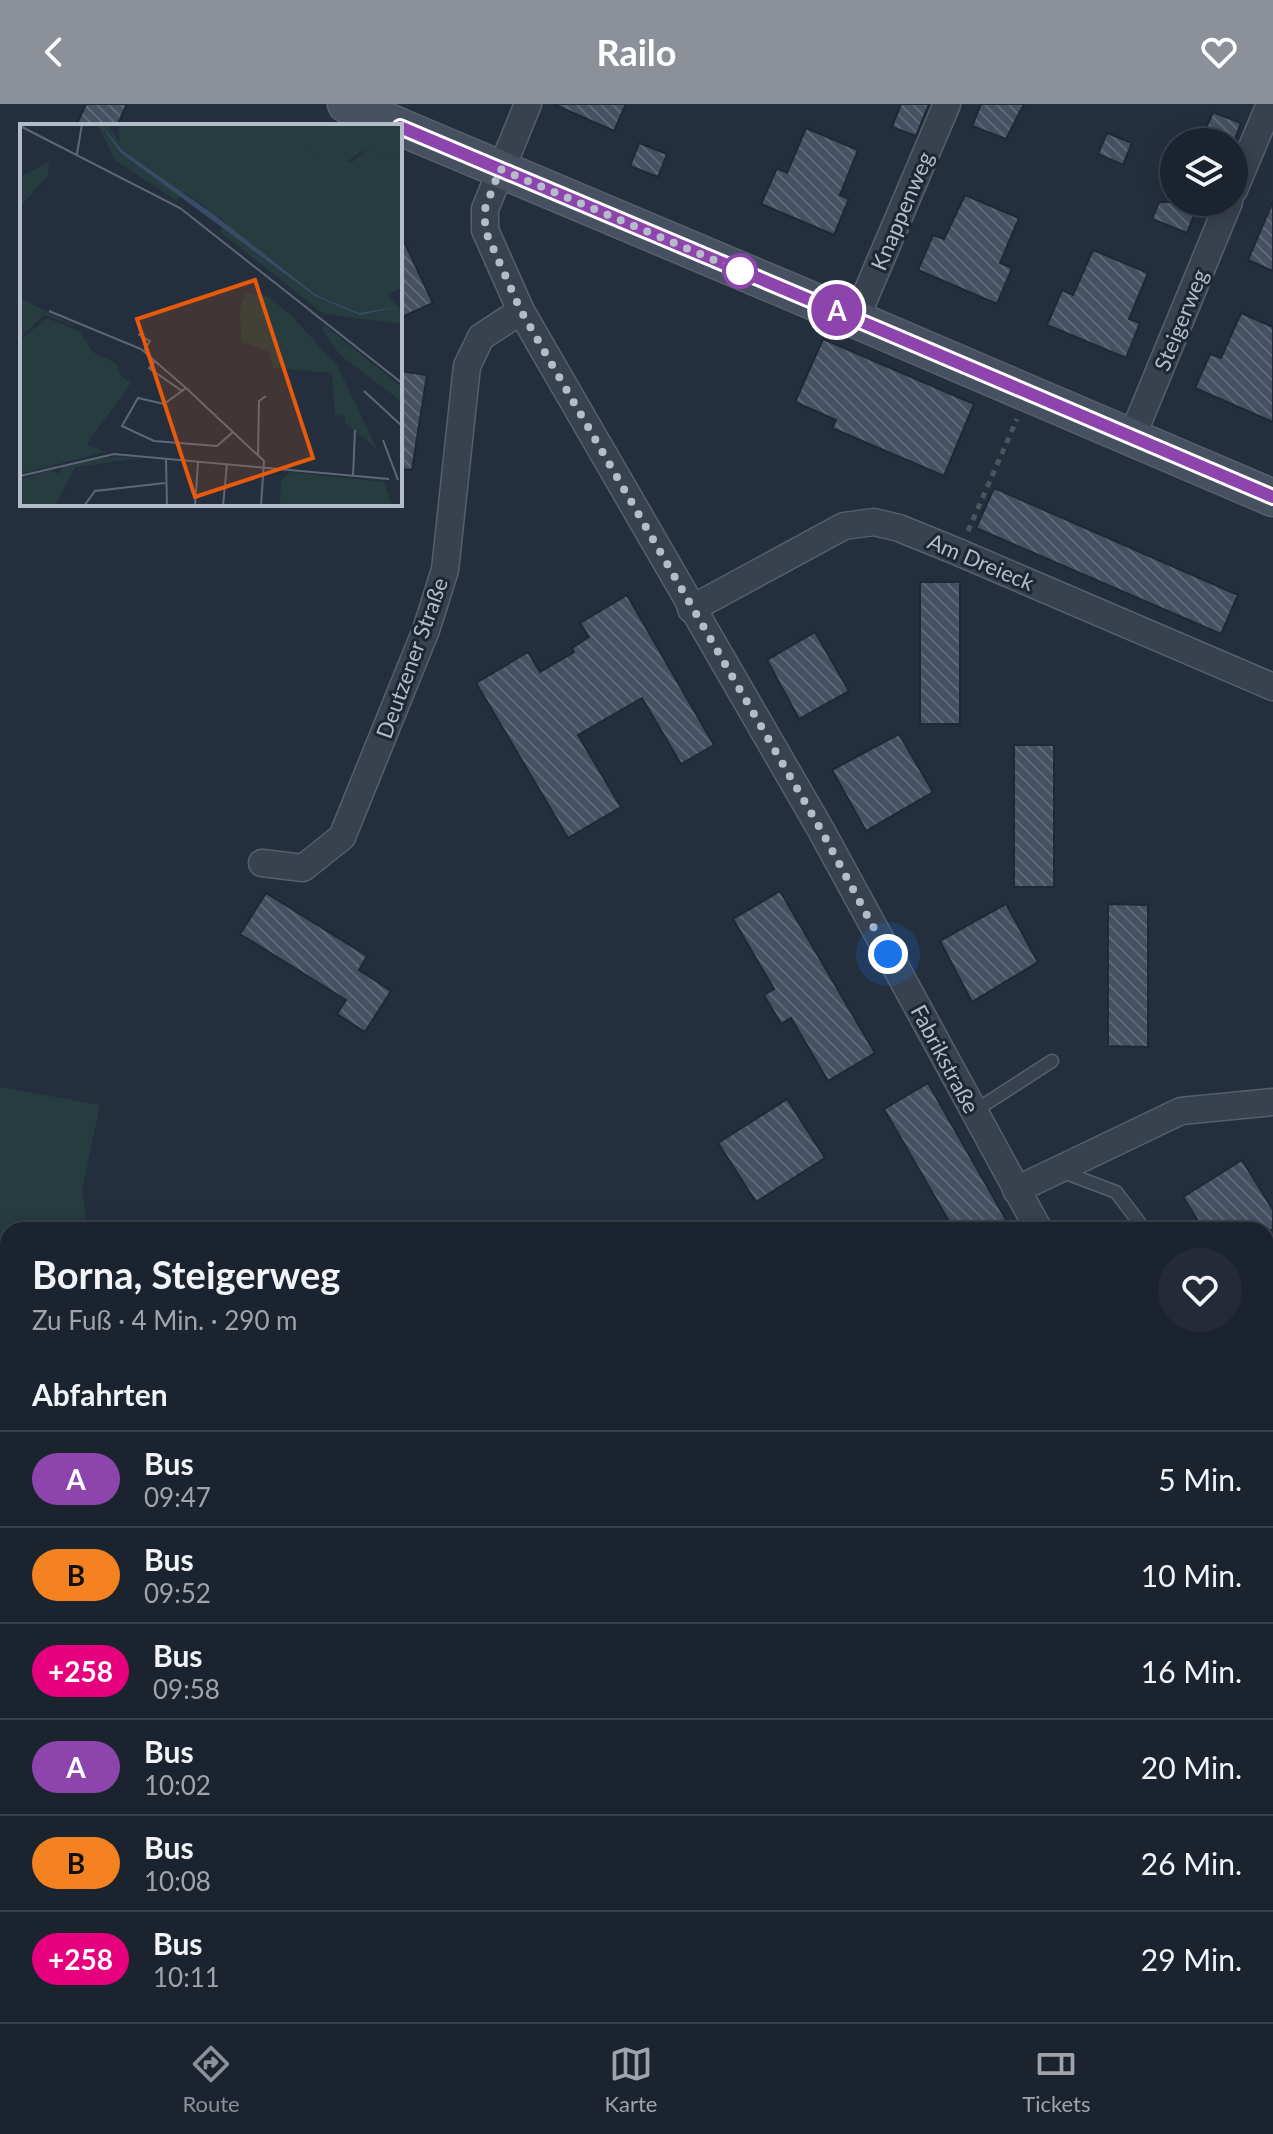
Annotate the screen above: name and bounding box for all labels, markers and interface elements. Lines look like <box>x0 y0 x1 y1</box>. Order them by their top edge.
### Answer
icon: back <box>32 30 76 74</box>
text: Railo <box>597 30 676 74</box>
icon: heart <box>1197 30 1241 74</box>
inset map <box>20 124 402 506</box>
map controls <box>1160 128 1248 216</box>
button: layers <box>1160 128 1248 216</box>
street label: Knappenweg <box>864 147 939 274</box>
unlabelled marker <box>723 254 757 288</box>
street label: Steigerweg <box>1148 265 1213 375</box>
line badge: A <box>811 284 863 336</box>
text: A <box>827 293 847 327</box>
street label: Am Dreieck <box>924 527 1039 596</box>
street label: Deutzener Straße <box>370 574 453 742</box>
your location <box>868 934 908 974</box>
street label: Fabrikstraße <box>906 1000 985 1118</box>
button: heart <box>1158 1248 1242 1332</box>
text: Borna, Steigerweg <box>32 1251 340 1297</box>
text: Zu Fuß · 4 Min. · 290 m <box>32 1304 298 1336</box>
text: Abfahrten <box>32 1376 168 1412</box>
text: Bus <box>144 1445 194 1481</box>
text: 5 Min. <box>1158 1461 1242 1497</box>
text: A <box>66 1462 86 1496</box>
text: 09:47 <box>144 1481 211 1513</box>
text: Bus <box>144 1541 194 1577</box>
text: 10 Min. <box>1141 1557 1242 1593</box>
text: B <box>67 1558 85 1592</box>
text: 09:52 <box>144 1577 211 1609</box>
text: Bus <box>153 1637 203 1673</box>
text: 16 Min. <box>1141 1653 1242 1689</box>
text: +258 <box>48 1654 113 1688</box>
text: 09:58 <box>153 1673 220 1705</box>
text: Bus <box>144 1733 194 1769</box>
text: 20 Min. <box>1141 1749 1242 1785</box>
text: A <box>66 1750 86 1784</box>
text: 10:02 <box>144 1769 211 1801</box>
text: Bus <box>144 1829 194 1865</box>
text: 26 Min. <box>1141 1845 1242 1881</box>
text: B <box>67 1846 85 1880</box>
text: 10:08 <box>144 1865 211 1897</box>
text: Bus <box>153 1925 203 1961</box>
text: 29 Min. <box>1141 1941 1242 1977</box>
text: +258 <box>48 1942 113 1976</box>
text: 10:11 <box>153 1961 220 1993</box>
tab: Route <box>182 2042 240 2117</box>
tab: Karte <box>605 2042 657 2117</box>
tab: Tickets <box>1022 2042 1091 2117</box>

